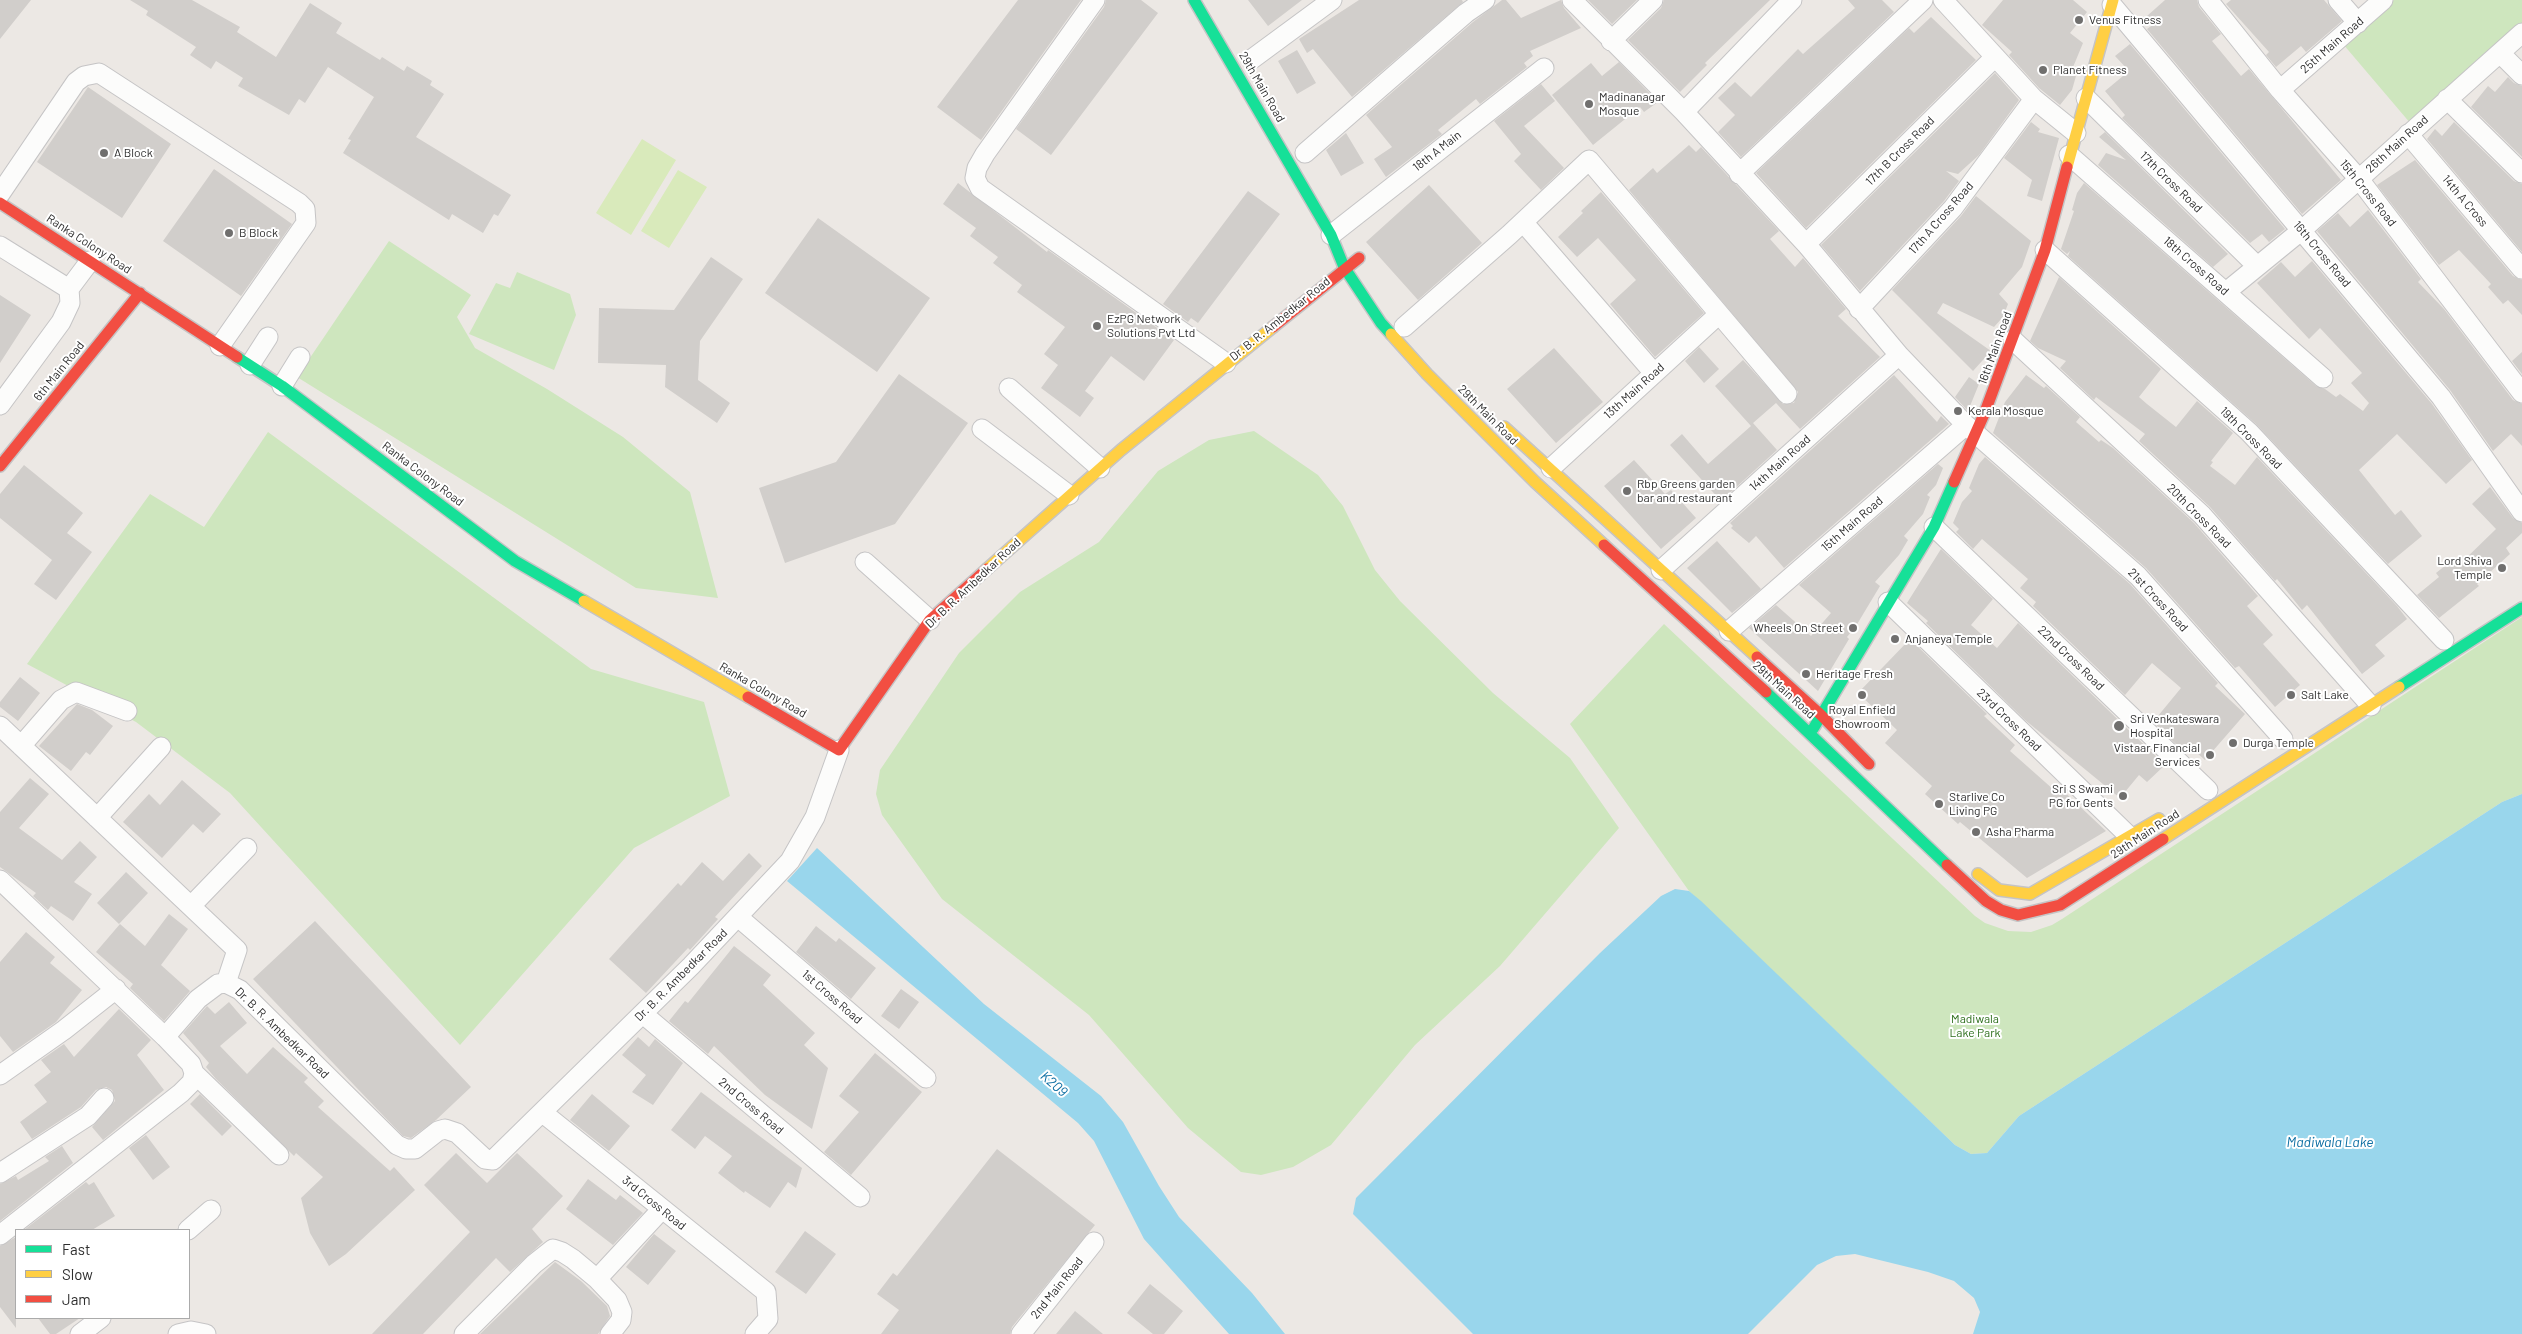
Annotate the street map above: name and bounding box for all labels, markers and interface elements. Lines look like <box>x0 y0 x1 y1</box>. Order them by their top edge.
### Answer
place label: Venus Fitness <box>2089 13 2161 27</box>
marker: Venus Fitness <box>2073 14 2085 26</box>
street label: 25th Main Road <box>2297 14 2367 76</box>
street label: 29th Main Road <box>1236 49 1288 125</box>
place label: Planet Fitness <box>2053 63 2127 77</box>
marker: Planet Fitness <box>2037 64 2049 76</box>
place label: Madinanagar Mosque <box>1599 90 1665 118</box>
marker: Madinanagar Mosque <box>1583 98 1595 110</box>
street label: 26th Main Road <box>2363 112 2431 176</box>
street label: 17th B Cross Road <box>1863 114 1937 188</box>
street label: 18th A Main <box>1410 128 1464 174</box>
place label: A Block <box>114 146 153 160</box>
marker: A Block <box>98 147 110 159</box>
street label: 17th Cross Road <box>2137 148 2205 216</box>
street label: 15th Cross Road <box>2337 157 2399 229</box>
street label: 14th A Cross <box>2439 172 2491 230</box>
street label: 17th A Cross Road <box>1906 179 1976 257</box>
street label: Ranka Colony Road <box>44 211 134 277</box>
street label: 16th Cross Road <box>2290 218 2354 290</box>
place label: B Block <box>239 226 278 240</box>
marker: B Block <box>223 227 235 239</box>
street label: 18th Cross Road <box>2160 234 2232 298</box>
street label: Dr. B. R. Ambedkar Road <box>1227 274 1333 364</box>
street label: 16th Main Road <box>1975 309 2015 387</box>
place label: EzPG Network Solutions Pvt Ltd <box>1107 312 1195 340</box>
marker: EzPG Network Solutions Pvt Ltd <box>1091 320 1103 332</box>
street label: 6th Main Road <box>31 338 87 404</box>
street label: 13th Main Road <box>1601 360 1667 422</box>
street label: 29th Main Road <box>1455 382 1521 448</box>
place label: Kerala Mosque <box>1968 404 2044 418</box>
street label: 19th Cross Road <box>2217 404 2285 472</box>
marker: Kerala Mosque <box>1952 405 1964 417</box>
street label: 14th Main Road <box>1746 432 1814 494</box>
street label: Ranka Colony Road <box>379 439 467 509</box>
place label: Rbp Greens garden bar and restaurant <box>1637 477 1735 505</box>
street label: 20th Cross Road <box>2164 481 2234 551</box>
marker: Rbp Greens garden bar and restaurant <box>1621 485 1633 497</box>
street label: 15th Main Road <box>1818 493 1886 555</box>
street label: Dr. B. R. Ambedkar Road <box>922 535 1024 631</box>
place label: Lord Shiva Temple <box>2437 554 2492 582</box>
marker: Lord Shiva Temple <box>2496 562 2508 574</box>
street label: 21st Cross Road <box>2125 565 2191 635</box>
place label: Wheels On Street <box>1753 621 1843 635</box>
marker: Wheels On Street <box>1847 622 1859 634</box>
street label: 22nd Cross Road <box>2035 623 2107 693</box>
place label: Anjaneya Temple <box>1905 632 1992 646</box>
marker: Anjaneya Temple <box>1889 633 1901 645</box>
street label: 29th Main Road <box>1750 658 1818 722</box>
street label: Ranka Colony Road <box>717 659 809 721</box>
place label: Heritage Fresh <box>1816 667 1893 681</box>
marker: Heritage Fresh <box>1800 668 1812 680</box>
street label: 23rd Cross Road <box>1974 686 2044 754</box>
place label: Salt Lake <box>2301 688 2349 702</box>
marker: Royal Enfield Showroom <box>1856 689 1868 701</box>
marker: Salt Lake <box>2285 689 2297 701</box>
place label: Royal Enfield Showroom <box>1828 703 1896 731</box>
place label: Sri Venkateswara Hospital <box>2130 712 2219 740</box>
marker: Sri Venkateswara Hospital <box>2112 719 2126 733</box>
place label: Durga Temple <box>2243 736 2314 750</box>
marker: Durga Temple <box>2227 737 2239 749</box>
place label: Vistaar Financial Services <box>2114 741 2200 769</box>
marker: Vistaar Financial Services <box>2204 749 2216 761</box>
place label: Sri S Swami PG for Gents <box>2049 782 2113 810</box>
place label: Starlive Co Living PG <box>1949 790 2005 818</box>
marker: Sri S Swami PG for Gents <box>2117 790 2129 802</box>
marker: Starlive Co Living PG <box>1933 798 1945 810</box>
street label: 29th Main Road <box>2108 806 2182 862</box>
place label: Asha Pharma <box>1986 825 2054 839</box>
marker: Asha Pharma <box>1970 826 1982 838</box>
street label: Dr. B. R. Ambedkar Road <box>632 926 730 1024</box>
street label: 1st Cross Road <box>799 967 865 1027</box>
street label: Dr. B. R. Ambedkar Road <box>232 984 332 1082</box>
park label: Madiwala Lake Park <box>1949 1012 2001 1040</box>
water label: K209 <box>1037 1068 1071 1100</box>
street label: 2nd Cross Road <box>716 1075 786 1137</box>
water label: Madiwala Lake <box>2286 1134 2374 1150</box>
street label: 3rd Cross Road <box>619 1173 689 1233</box>
legend <box>15 1229 190 1319</box>
text: Fast <box>62 1240 90 1258</box>
street label: 2nd Main Road <box>1028 1254 1086 1322</box>
text: Slow <box>62 1265 93 1283</box>
text: Jam <box>62 1290 91 1308</box>

